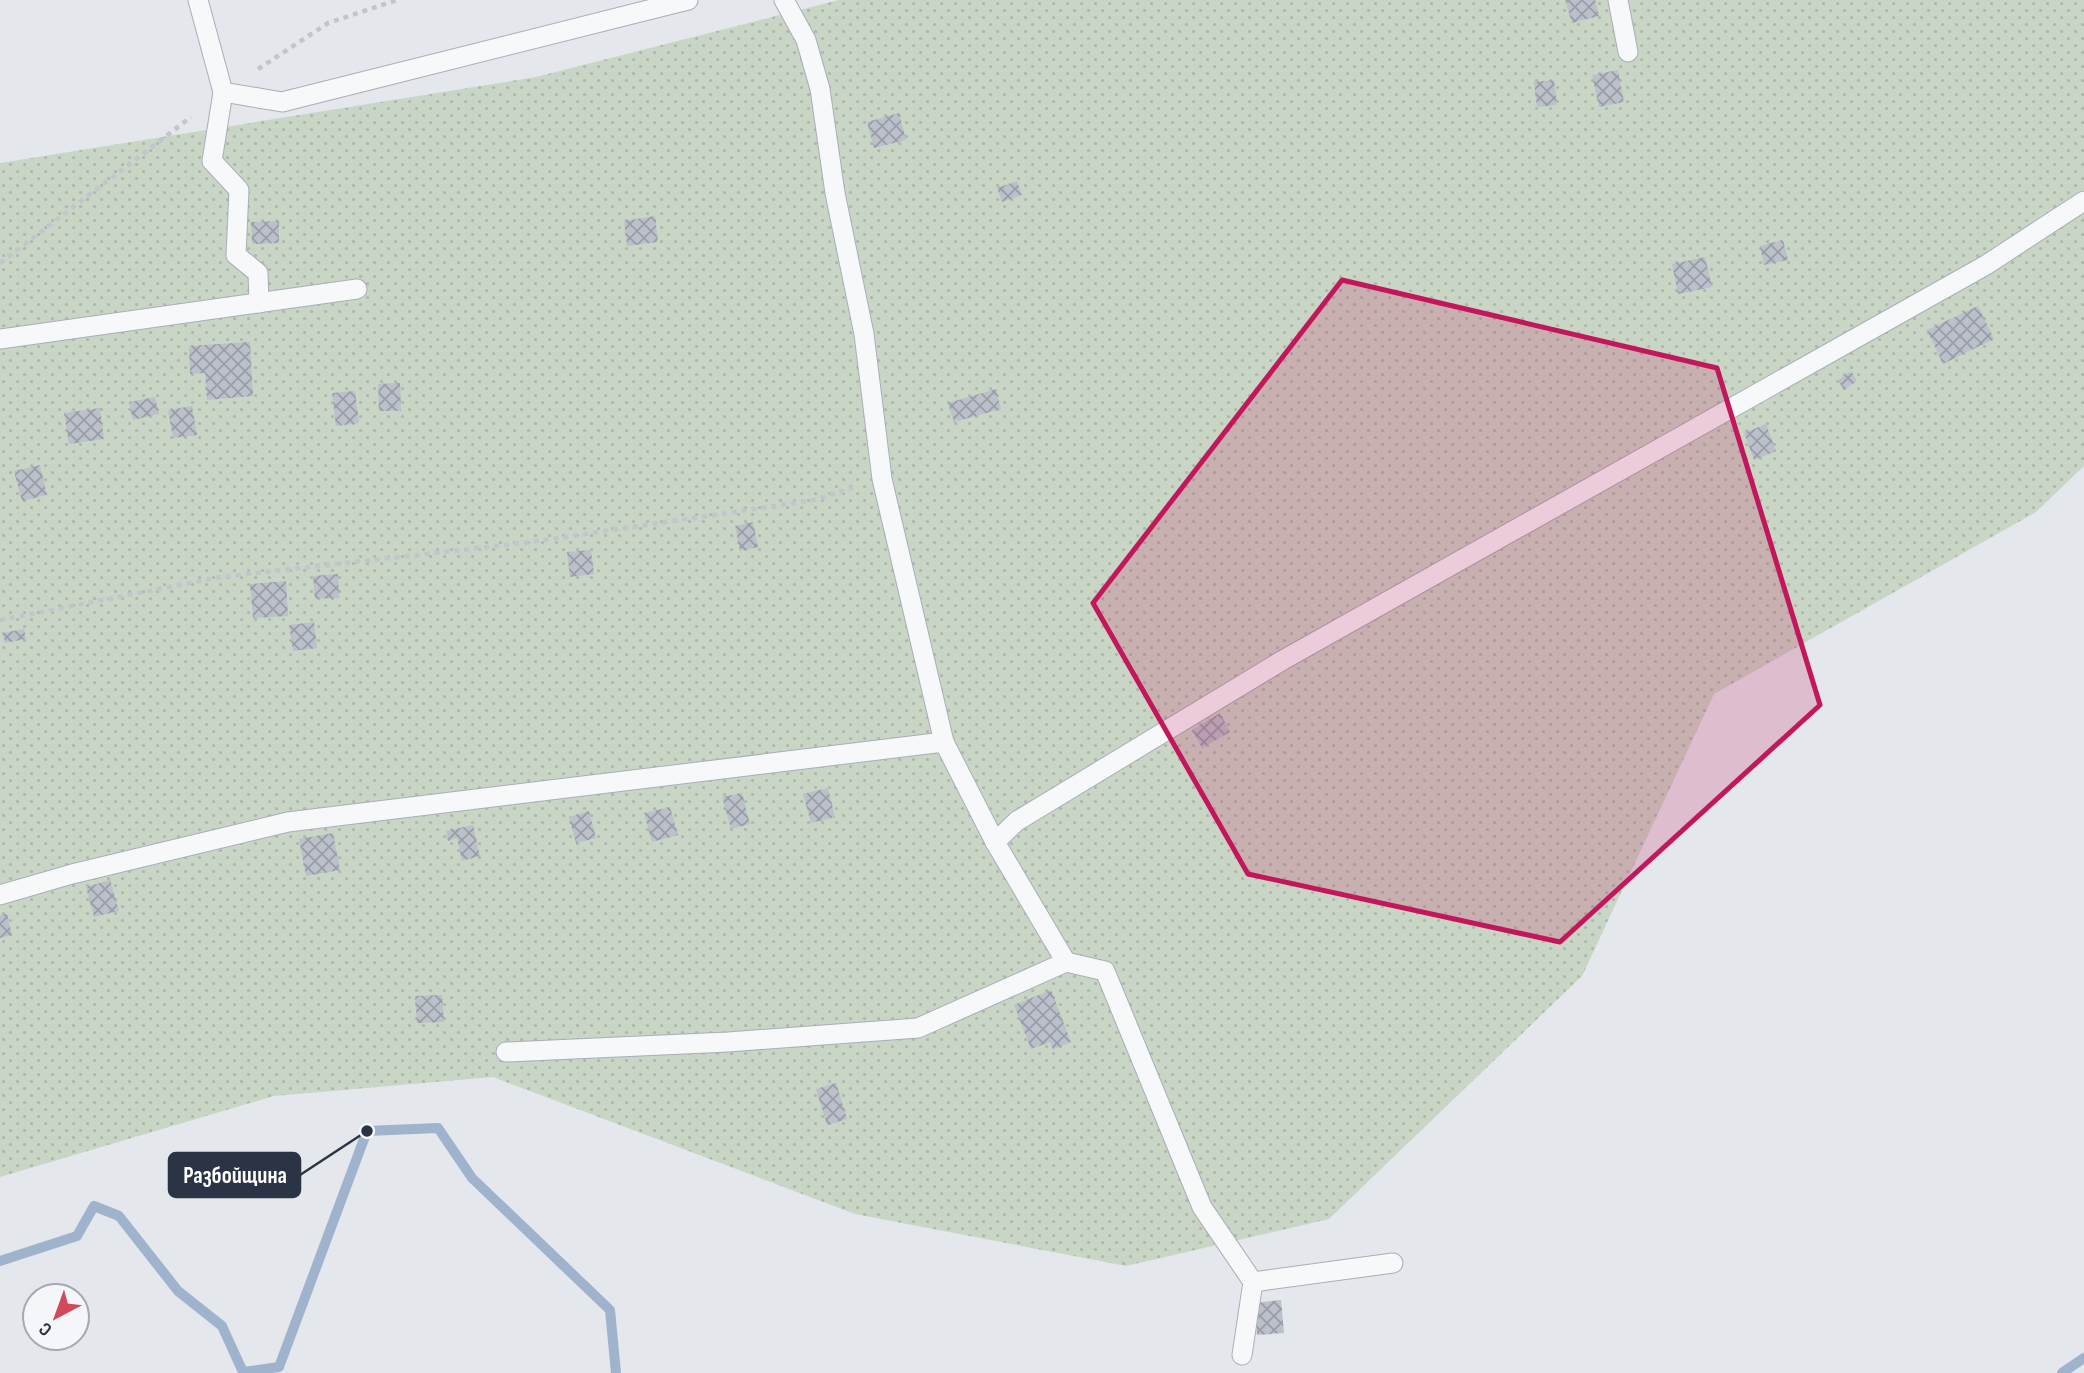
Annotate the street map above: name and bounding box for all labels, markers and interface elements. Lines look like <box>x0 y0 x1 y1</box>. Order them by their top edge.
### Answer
callout: Разбойщина <box>169 1153 300 1197</box>
text: Разбойщина <box>183 1162 287 1190</box>
north arrow <box>21 1282 91 1352</box>
text: С <box>34 1317 57 1341</box>

